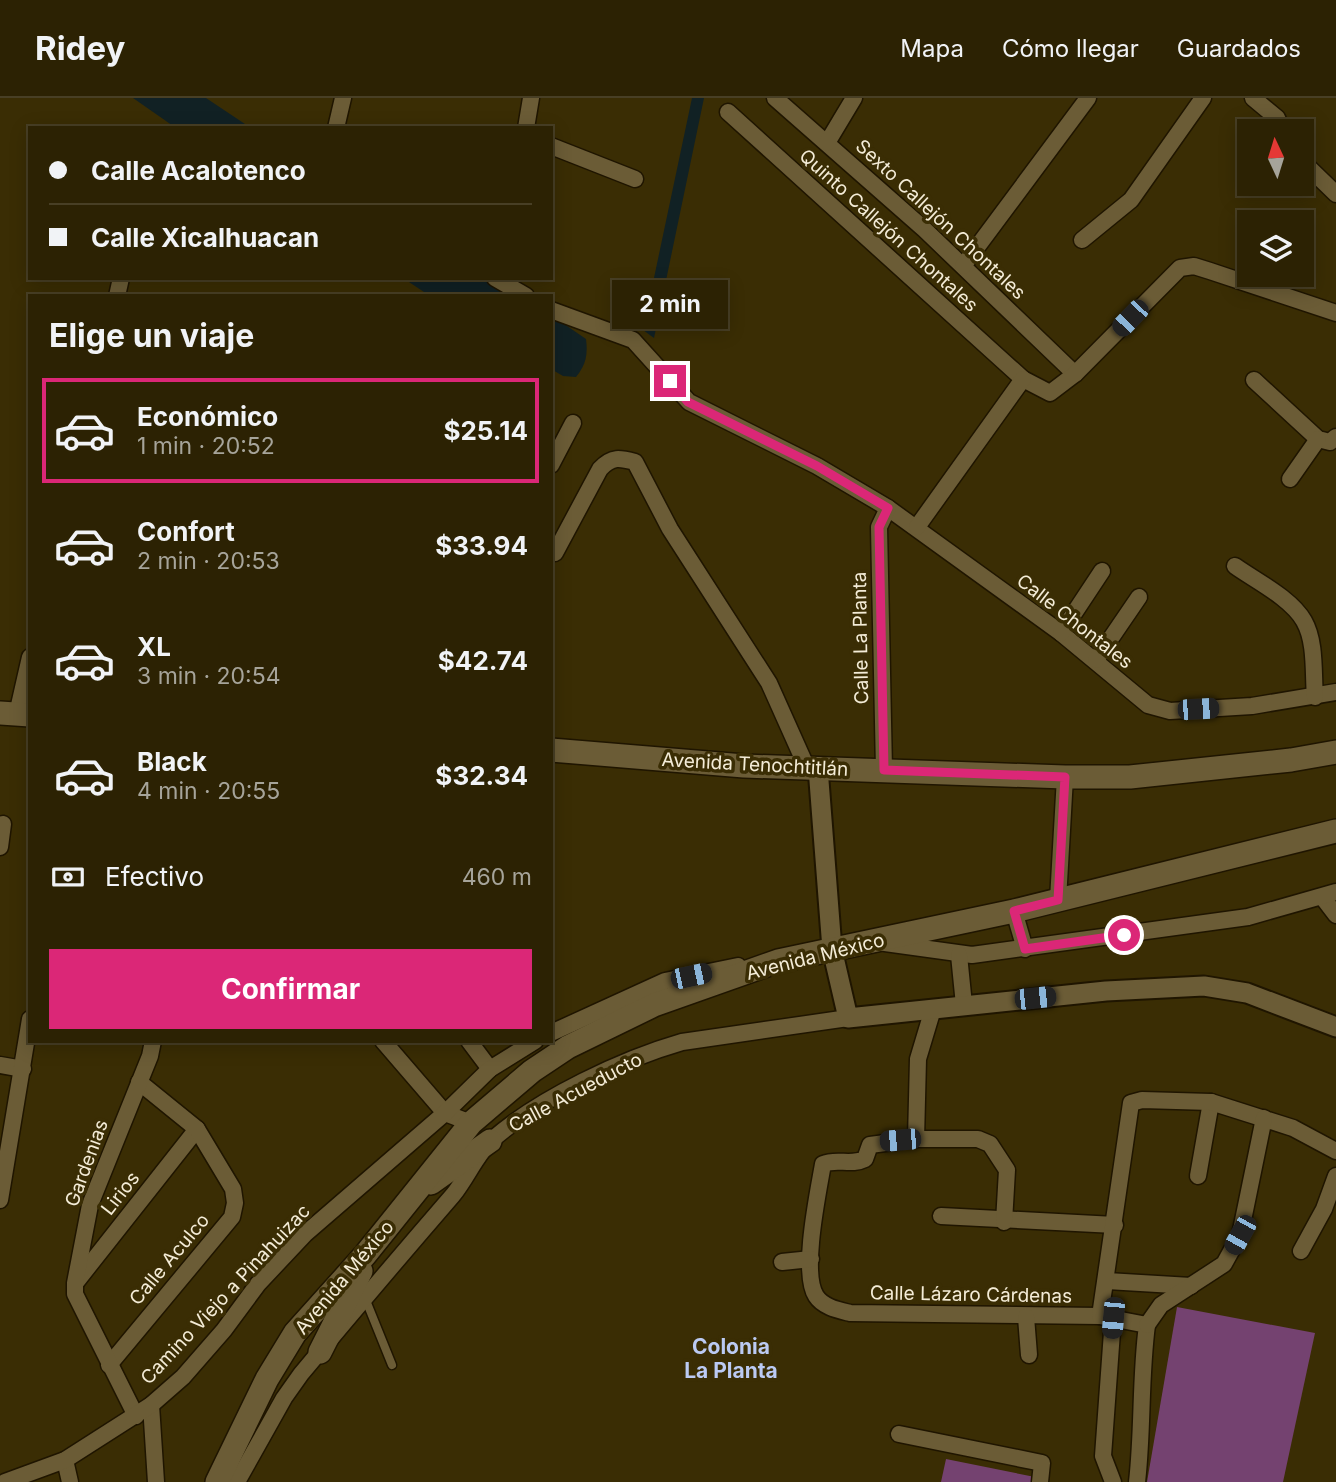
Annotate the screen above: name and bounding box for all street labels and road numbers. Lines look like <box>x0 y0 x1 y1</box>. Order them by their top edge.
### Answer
street label: Sexto Callejón Chontales <box>851 135 1030 304</box>
street label: Quinto Callejón Chontales <box>795 144 983 317</box>
street label: Calle Chontales <box>1012 569 1137 674</box>
street label: Calle La Planta <box>848 572 873 704</box>
street label: Avenida Tenochtitlán <box>661 748 849 781</box>
street label: Avenida México <box>744 928 887 985</box>
street label: Calle Acueducto <box>505 1048 646 1137</box>
street label: Gardenias <box>60 1117 113 1210</box>
street label: Lirios <box>96 1167 144 1220</box>
street label: Camino Viejo a Pinahuizac <box>136 1200 315 1389</box>
street label: Calle Aculco <box>125 1209 214 1310</box>
street label: Avenida México <box>290 1216 399 1339</box>
street label: Calle Lázaro Cárdenas <box>870 1281 1072 1308</box>

